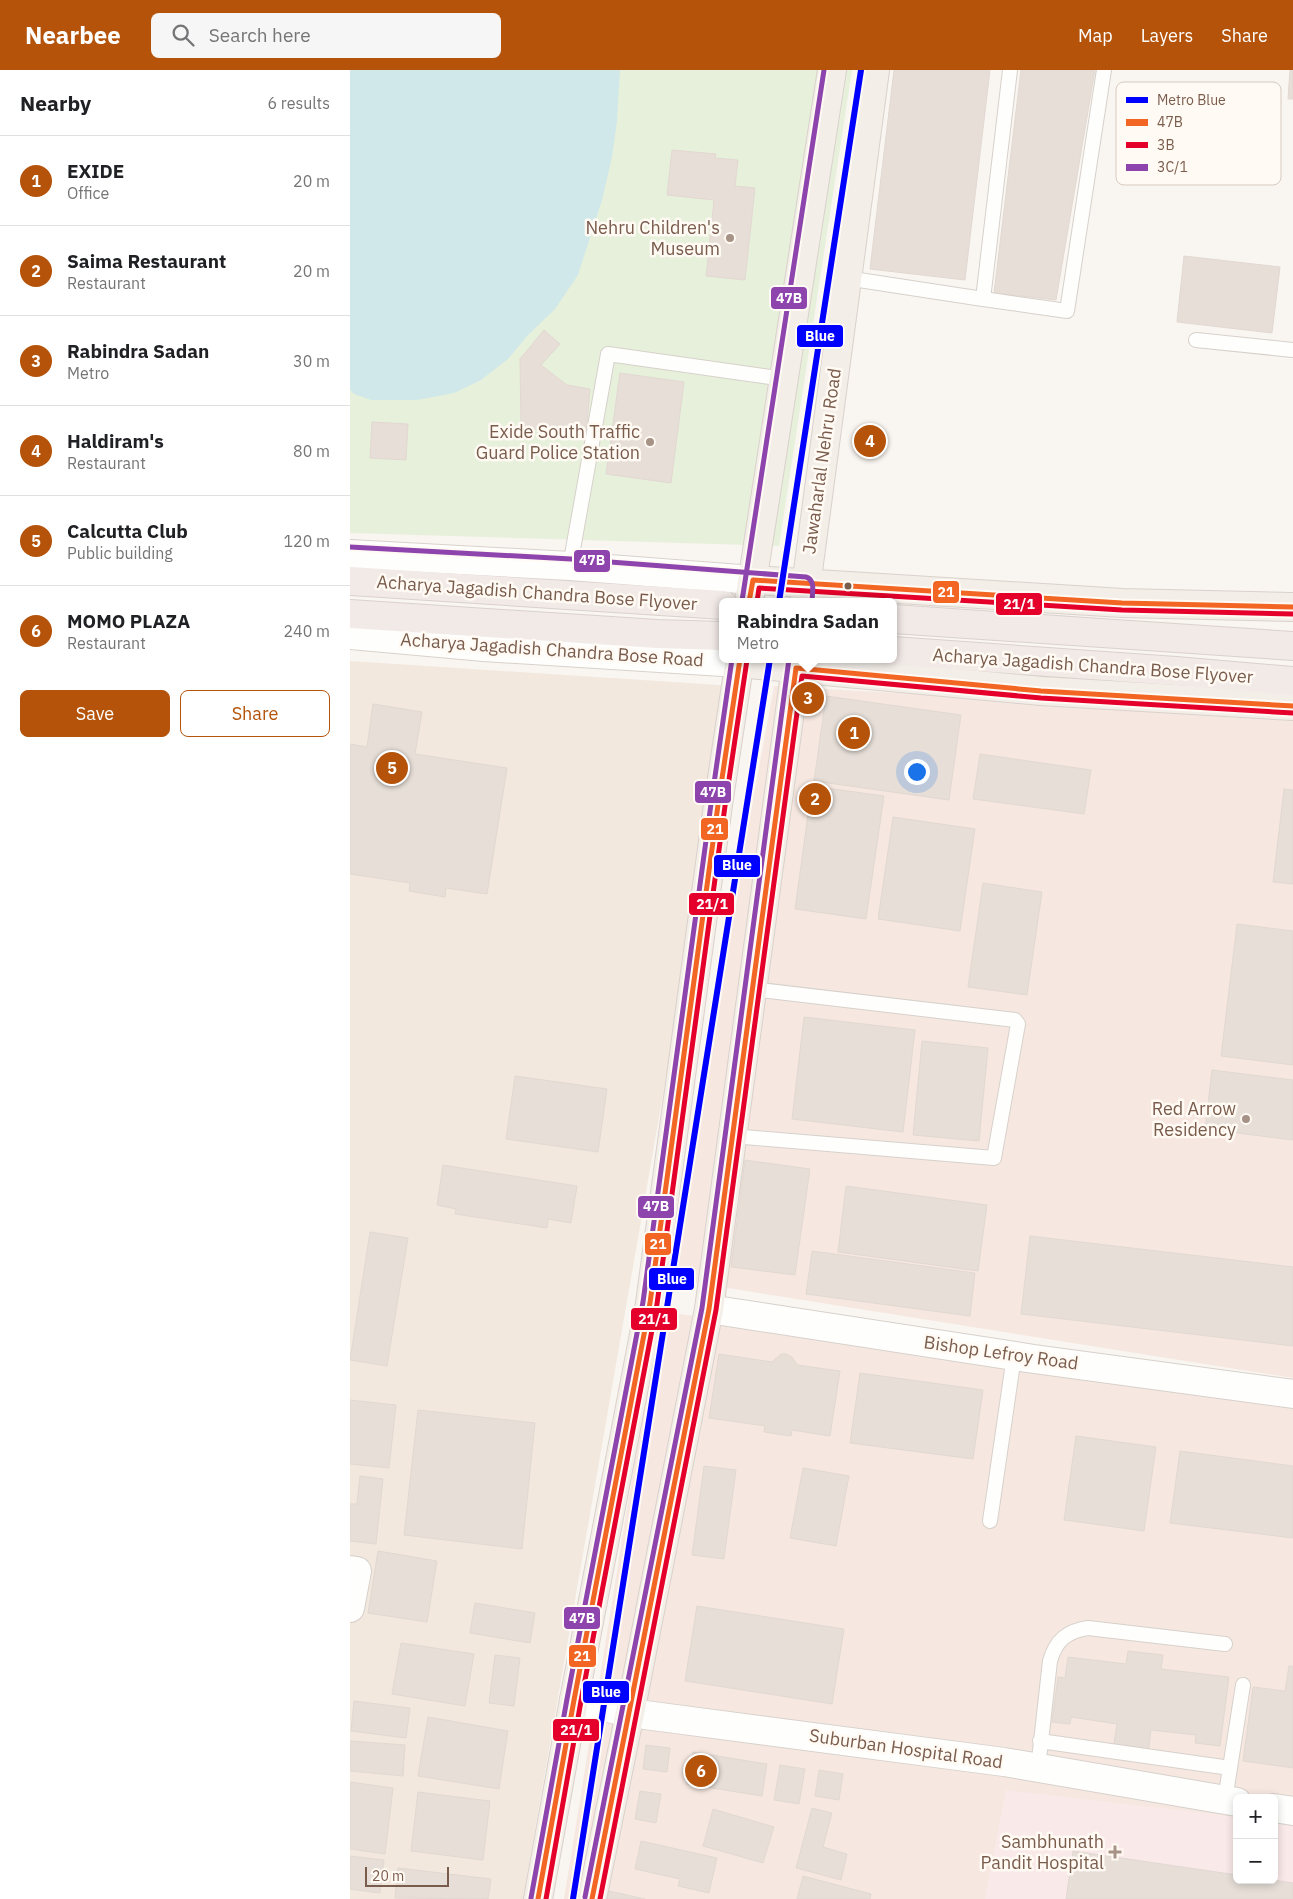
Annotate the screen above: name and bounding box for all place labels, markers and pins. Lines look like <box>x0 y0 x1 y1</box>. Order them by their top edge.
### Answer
place label: Nehru Children's Museum <box>585 216 720 260</box>
marker: Nehru Children's Museum <box>724 232 736 244</box>
place label: Exide South Traffic Guard Police Station <box>476 420 640 464</box>
pin: 4 <box>854 422 886 460</box>
marker: Exide South Traffic Guard Police Station <box>644 436 656 448</box>
unlabelled marker <box>843 581 853 591</box>
pin: 3 <box>792 679 824 717</box>
pin: 1 <box>838 714 870 752</box>
pin: 5 <box>376 749 408 787</box>
pin: 2 <box>799 780 831 818</box>
place label: Red Arrow Residency <box>1152 1097 1236 1141</box>
marker: Red Arrow Residency <box>1240 1113 1252 1125</box>
pin: 6 <box>685 1752 717 1790</box>
place label: Sambhunath Pandit Hospital <box>981 1830 1104 1874</box>
marker: Sambhunath Pandit Hospital <box>1108 1845 1122 1859</box>

